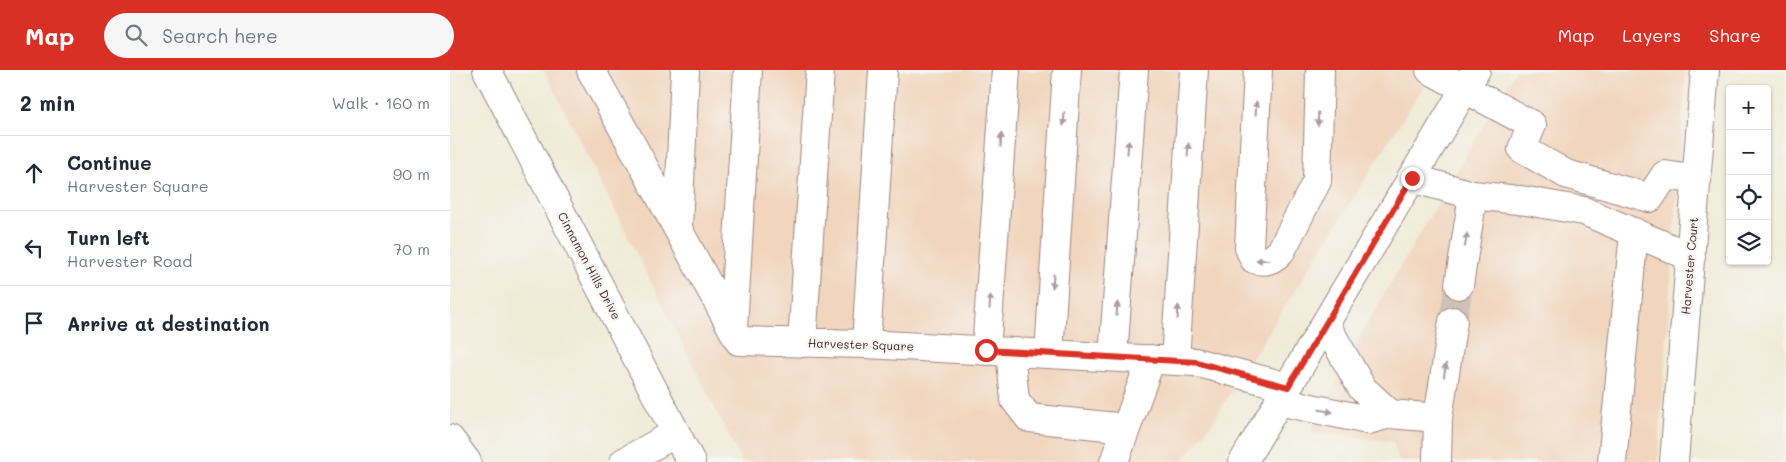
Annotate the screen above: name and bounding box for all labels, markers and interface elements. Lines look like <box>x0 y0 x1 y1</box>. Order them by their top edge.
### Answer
search box <box>104 13 454 58</box>
text: Map <box>25 20 74 51</box>
icon: search <box>122 21 150 49</box>
text: Search here <box>162 23 278 48</box>
text: Map <box>1558 23 1594 47</box>
text: Layers <box>1622 23 1681 47</box>
text: Share <box>1709 23 1761 47</box>
map controls <box>1726 85 1771 265</box>
button: + <box>1726 85 1771 130</box>
text: 2 min <box>20 89 75 116</box>
text: Walk · 160 m <box>332 92 430 113</box>
one-way arrow <box>1253 100 1261 116</box>
one-way arrow <box>1059 111 1067 127</box>
one-way arrow <box>1314 111 1322 127</box>
button: − <box>1726 130 1771 175</box>
one-way arrow <box>997 131 1005 147</box>
one-way arrow <box>1125 138 1133 154</box>
one-way arrow <box>1185 141 1193 157</box>
text: Continue <box>67 150 152 175</box>
icon: ahead <box>20 159 48 187</box>
text: 90 m <box>393 163 430 184</box>
route end <box>1401 167 1424 190</box>
text: Harvester Square <box>67 175 209 196</box>
button: locate <box>1726 175 1771 220</box>
street label: Cinnamon Hills Drive <box>555 209 625 322</box>
street label: Harvester Court <box>1677 217 1701 315</box>
button: layers <box>1726 220 1771 265</box>
text: Turn left <box>67 225 150 250</box>
one-way arrow <box>1462 232 1470 248</box>
icon: left <box>20 234 48 262</box>
text: 70 m <box>393 238 430 259</box>
text: Harvester Road <box>67 250 193 271</box>
one-way arrow <box>1255 256 1271 264</box>
one-way arrow <box>1049 273 1057 289</box>
one-way arrow <box>986 294 994 310</box>
one-way arrow <box>1113 300 1121 316</box>
one-way arrow <box>1175 304 1183 320</box>
icon: arrive <box>20 309 48 337</box>
text: Arrive at destination <box>67 311 270 336</box>
street label: Harvester Square <box>808 334 914 354</box>
route start <box>975 339 998 362</box>
one-way arrow <box>1442 361 1450 377</box>
one-way arrow <box>1319 407 1334 415</box>

